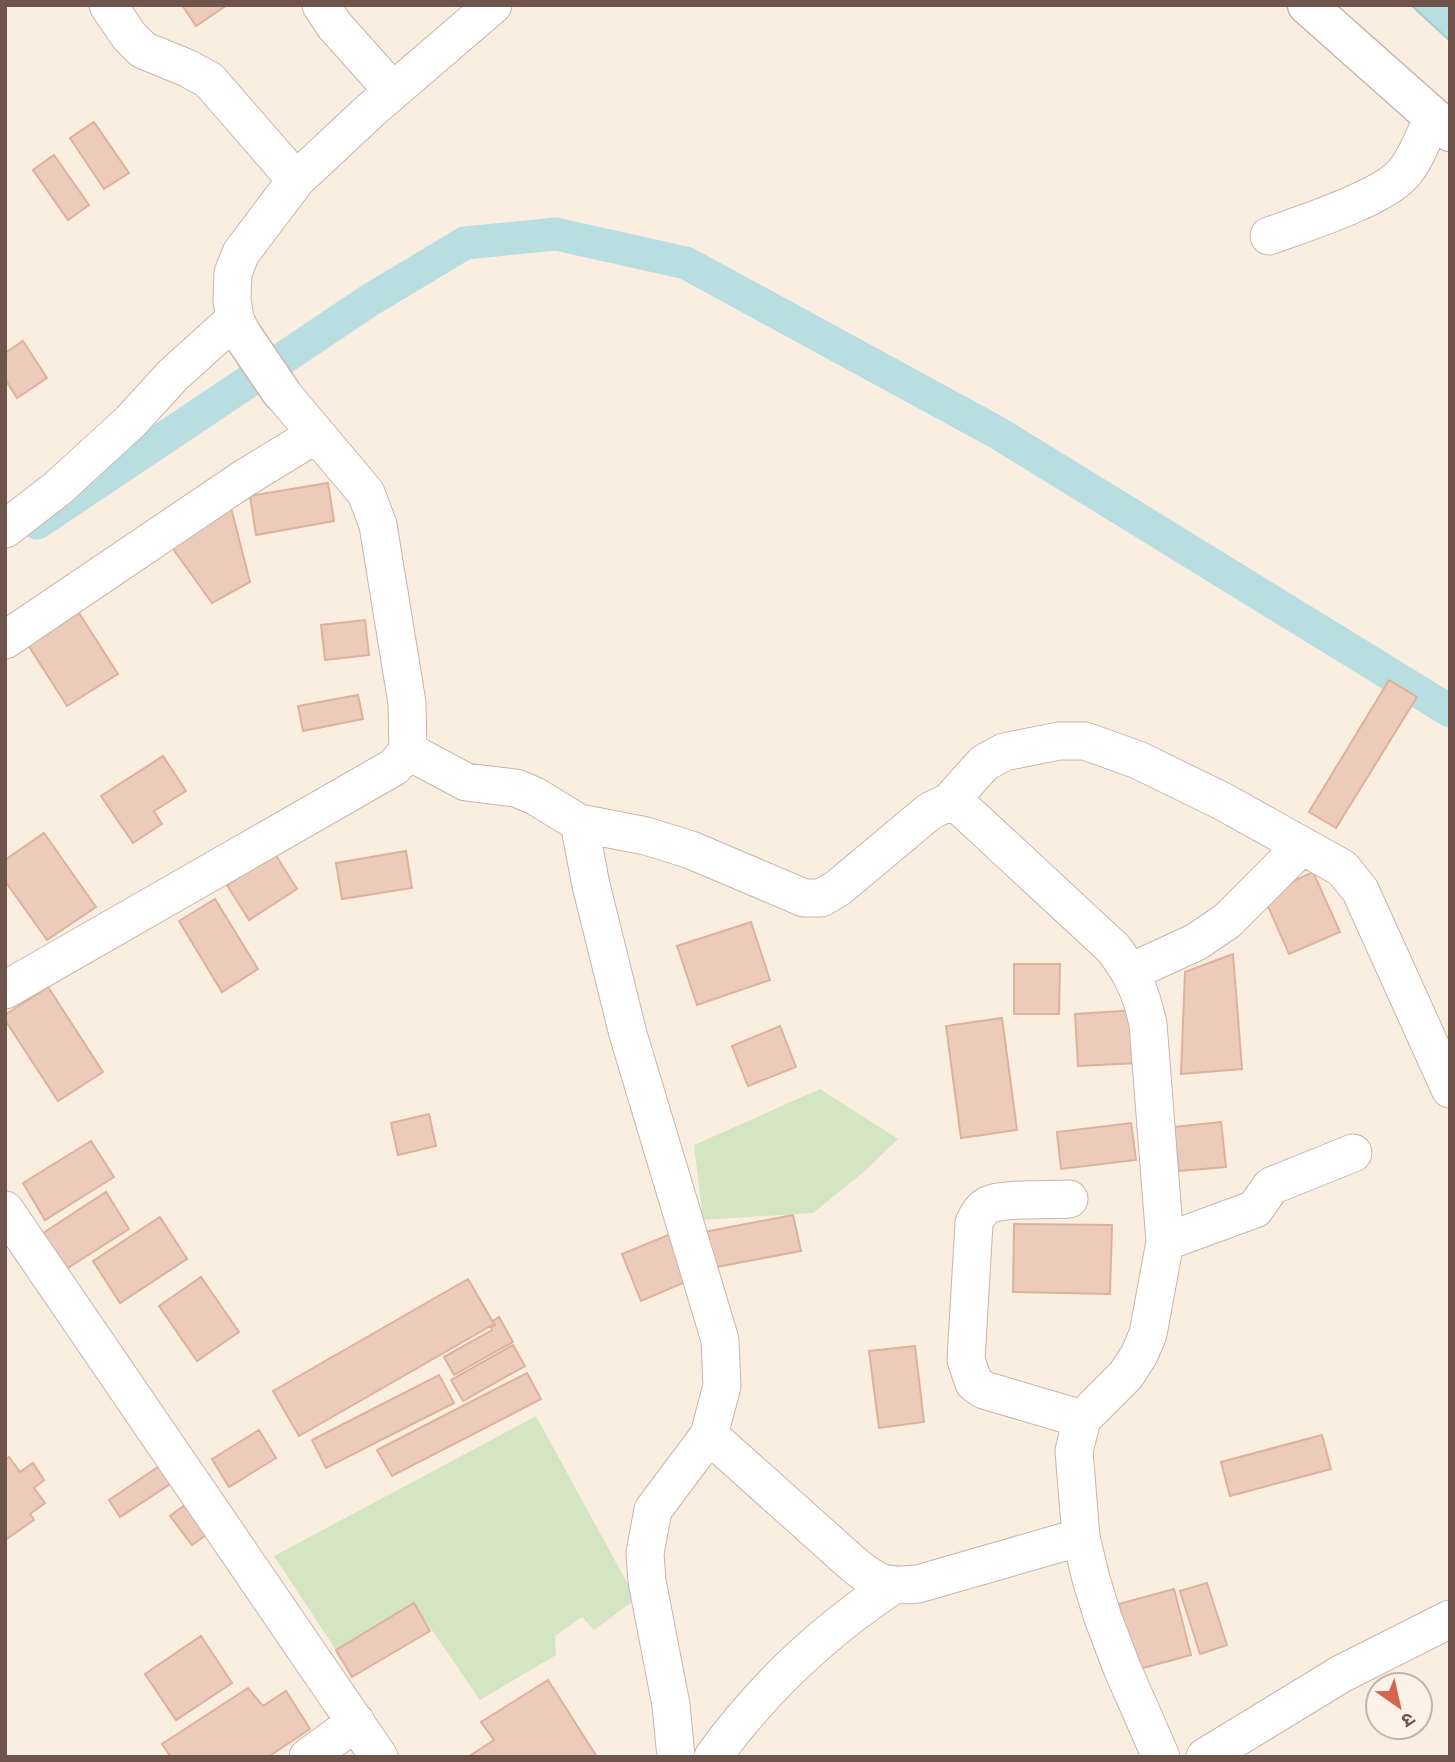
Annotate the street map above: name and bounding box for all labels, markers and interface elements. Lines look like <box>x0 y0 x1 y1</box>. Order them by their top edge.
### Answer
north arrow <box>1364 1671 1434 1741</box>
text: उ <box>1397 1708 1420 1734</box>

